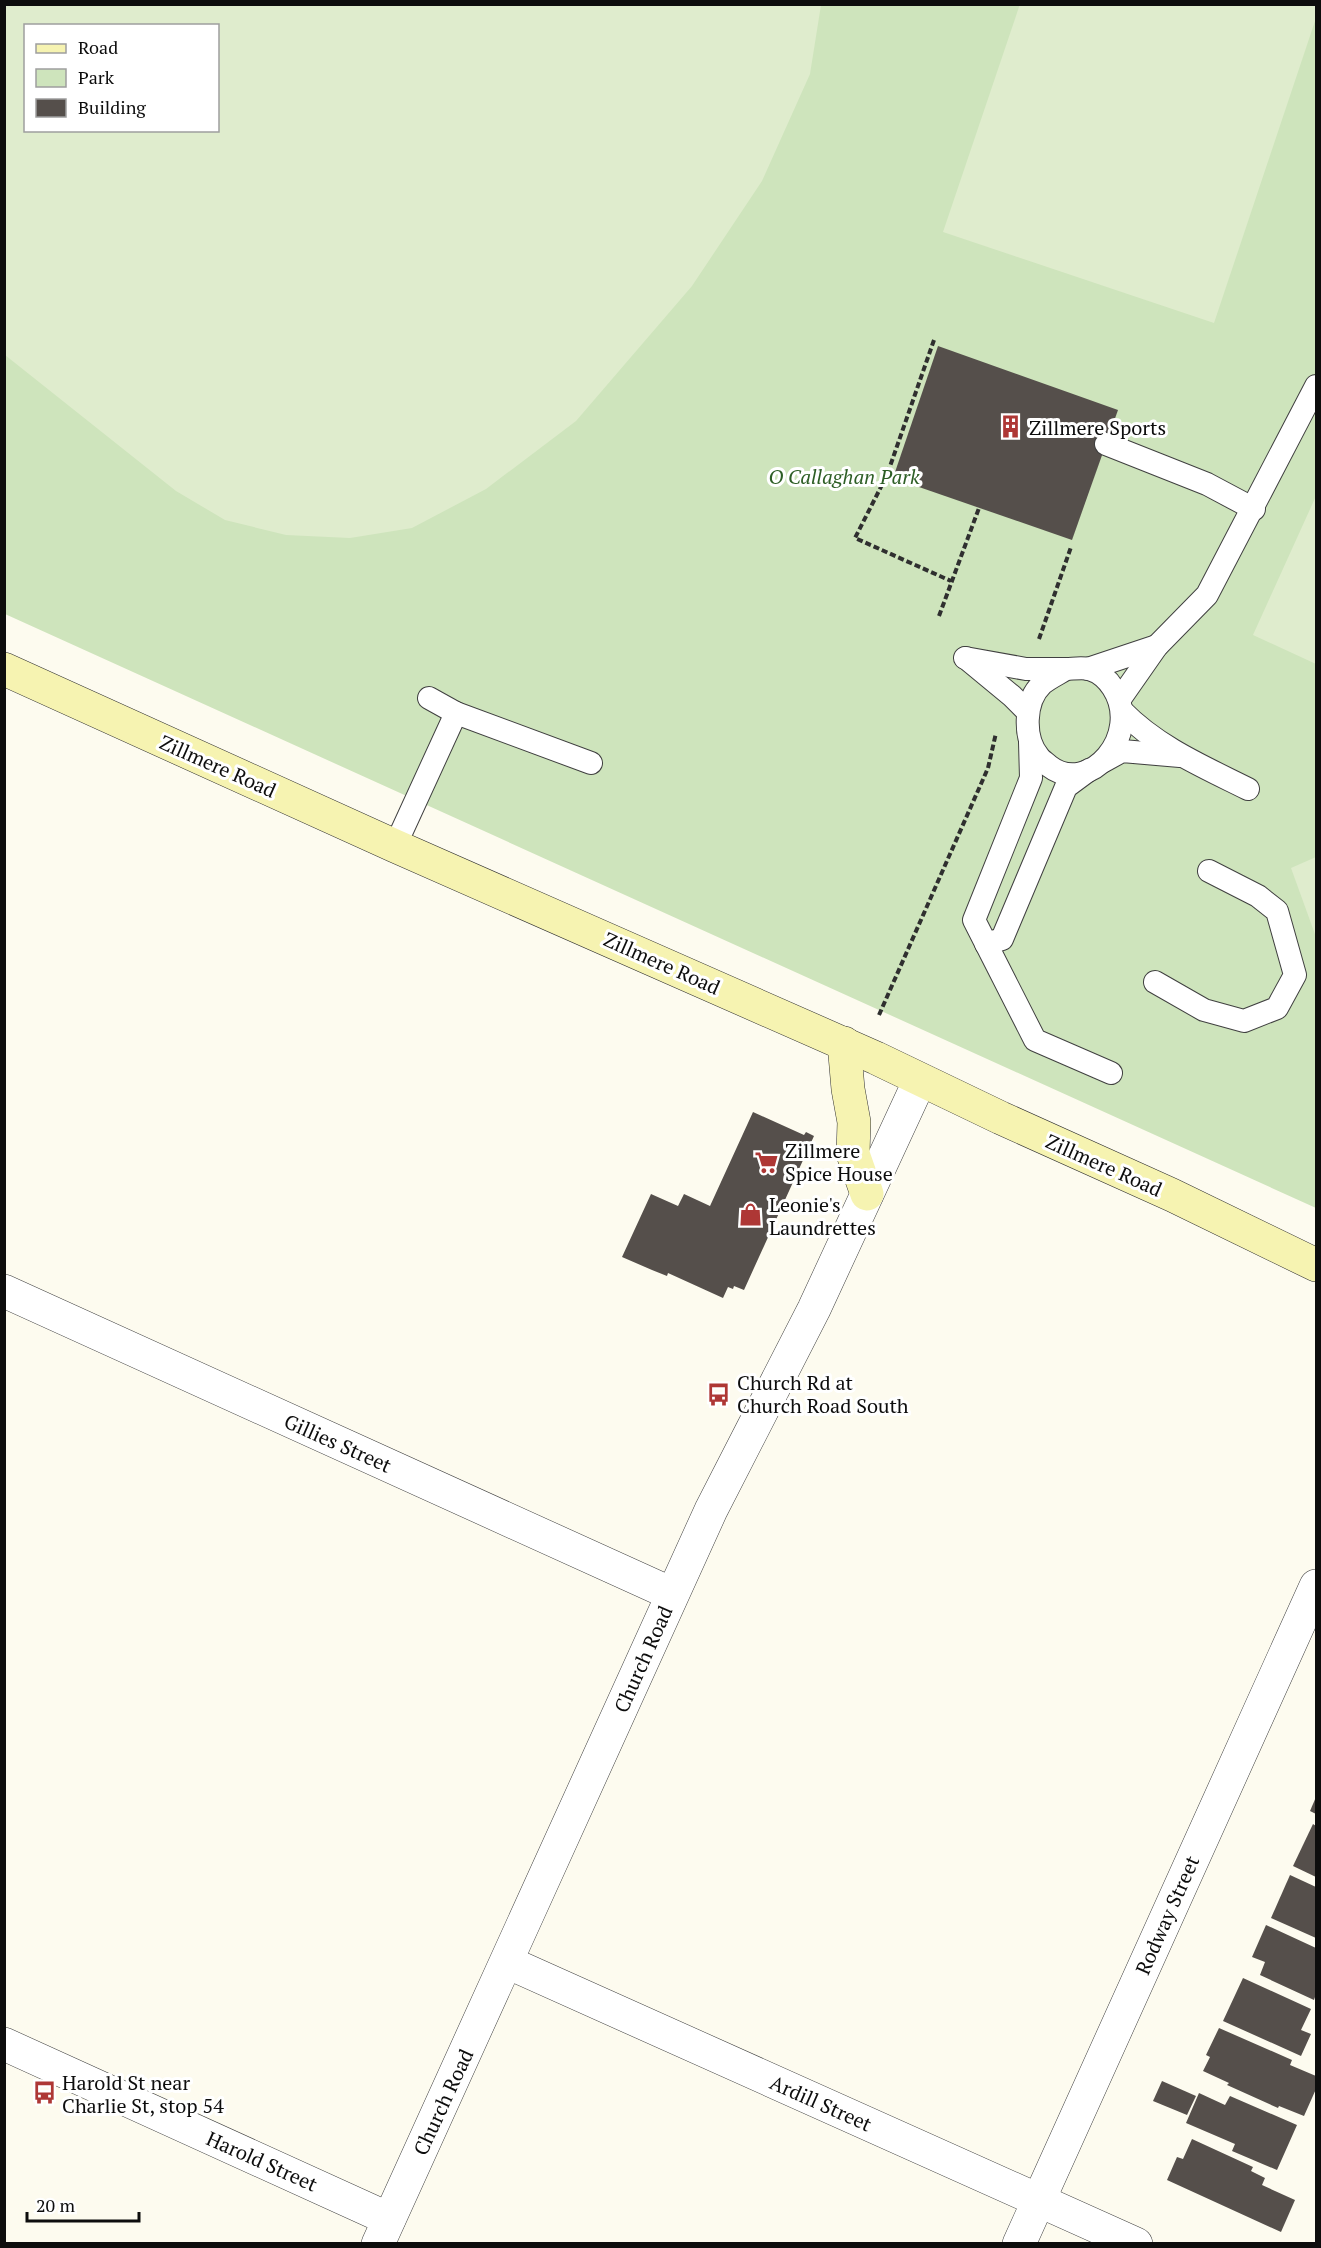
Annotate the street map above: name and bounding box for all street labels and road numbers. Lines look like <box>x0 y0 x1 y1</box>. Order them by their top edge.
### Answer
street label: Zillmere Road <box>155 728 281 804</box>
street label: Zillmere Road <box>599 925 725 1001</box>
street label: Zillmere Road <box>1041 1127 1167 1203</box>
street label: Gillies Street <box>280 1407 396 1479</box>
street label: Church Road <box>607 1601 679 1717</box>
street label: Rodway Street <box>1129 1851 1205 1979</box>
street label: Church Road <box>407 2044 479 2160</box>
street label: Ardill Street <box>766 2069 877 2138</box>
street label: Harold Street <box>202 2125 322 2198</box>

